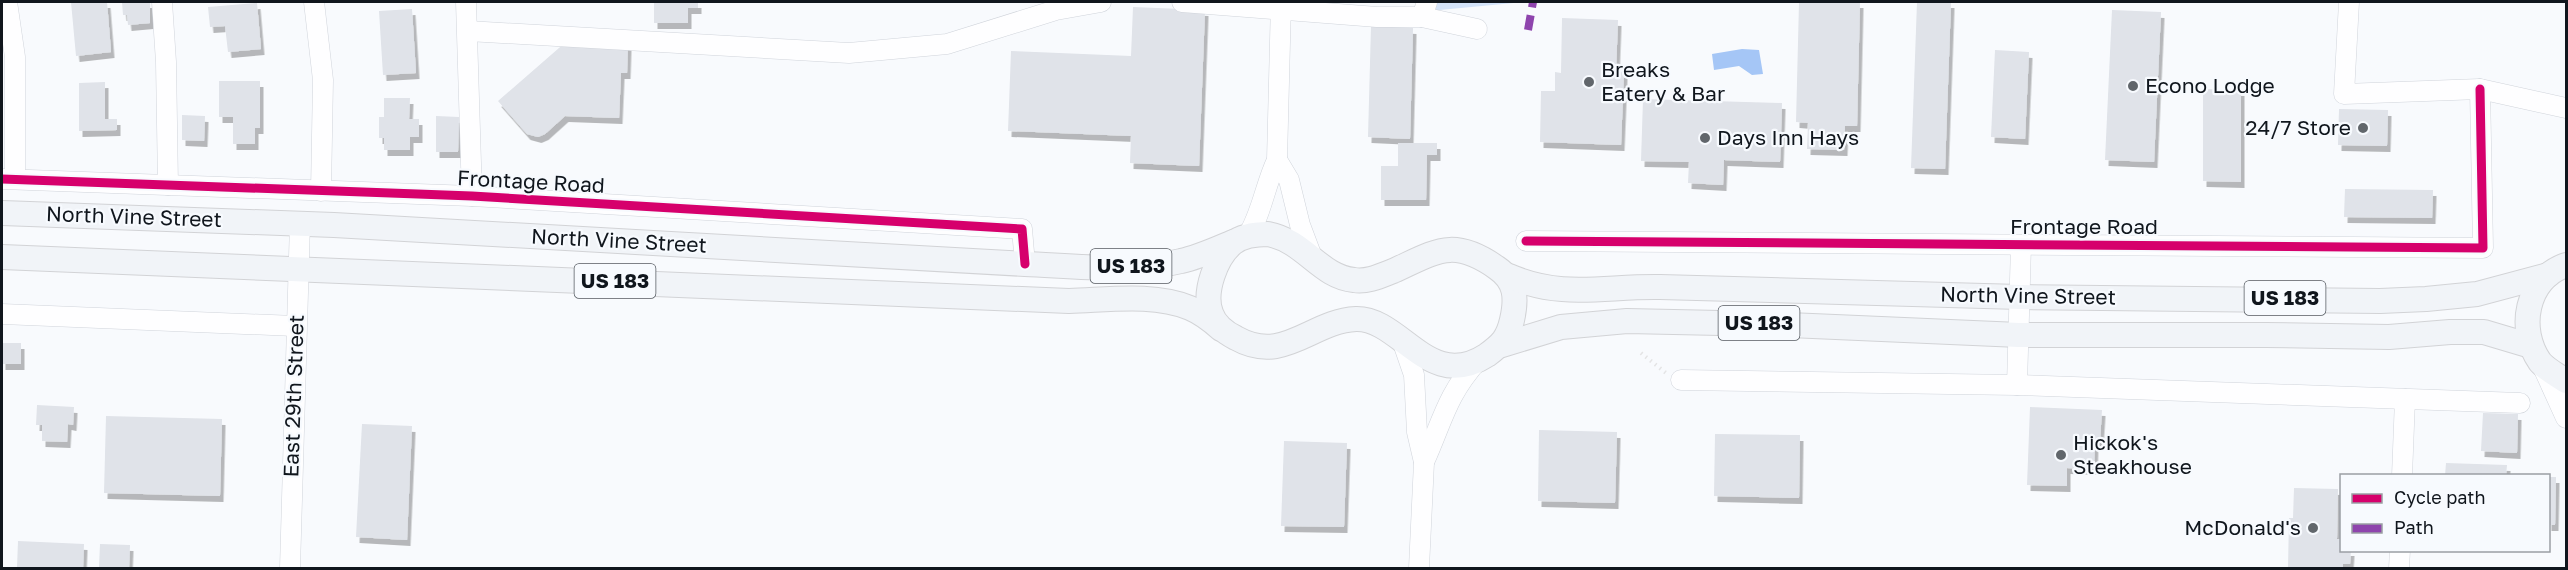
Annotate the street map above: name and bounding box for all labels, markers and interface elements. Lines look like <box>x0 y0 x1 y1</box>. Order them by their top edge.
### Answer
place label: Breaks Eatery & Bar <box>1601 56 1725 106</box>
place label: Econo Lodge <box>2145 72 2275 98</box>
marker: Breaks Eatery & Bar <box>1582 75 1596 89</box>
marker: Econo Lodge <box>2126 79 2140 93</box>
place label: 24/7 Store <box>2245 114 2351 140</box>
marker: 24/7 Store <box>2356 121 2370 135</box>
place label: Days Inn Hays <box>1717 124 1859 150</box>
marker: Days Inn Hays <box>1698 131 1712 145</box>
street label: Frontage Road <box>457 164 606 198</box>
street label: North Vine Street <box>46 200 222 232</box>
street label: Frontage Road <box>2010 213 2158 239</box>
street label: North Vine Street <box>531 222 708 258</box>
road number: US 183 <box>1090 249 1172 283</box>
road number: US 183 <box>574 264 656 298</box>
street label: North Vine Street <box>1940 280 2116 310</box>
road number: US 183 <box>2244 281 2326 315</box>
road number: US 183 <box>1718 306 1800 340</box>
street label: East 29th Street <box>277 314 309 478</box>
place label: Hickok's Steakhouse <box>2073 429 2192 479</box>
marker: Hickok's Steakhouse <box>2054 448 2068 462</box>
legend <box>2340 474 2550 552</box>
text: Cycle path <box>2394 486 2486 508</box>
place label: McDonald's <box>2184 514 2301 540</box>
text: Path <box>2394 516 2434 538</box>
marker: McDonald's <box>2306 521 2320 535</box>

